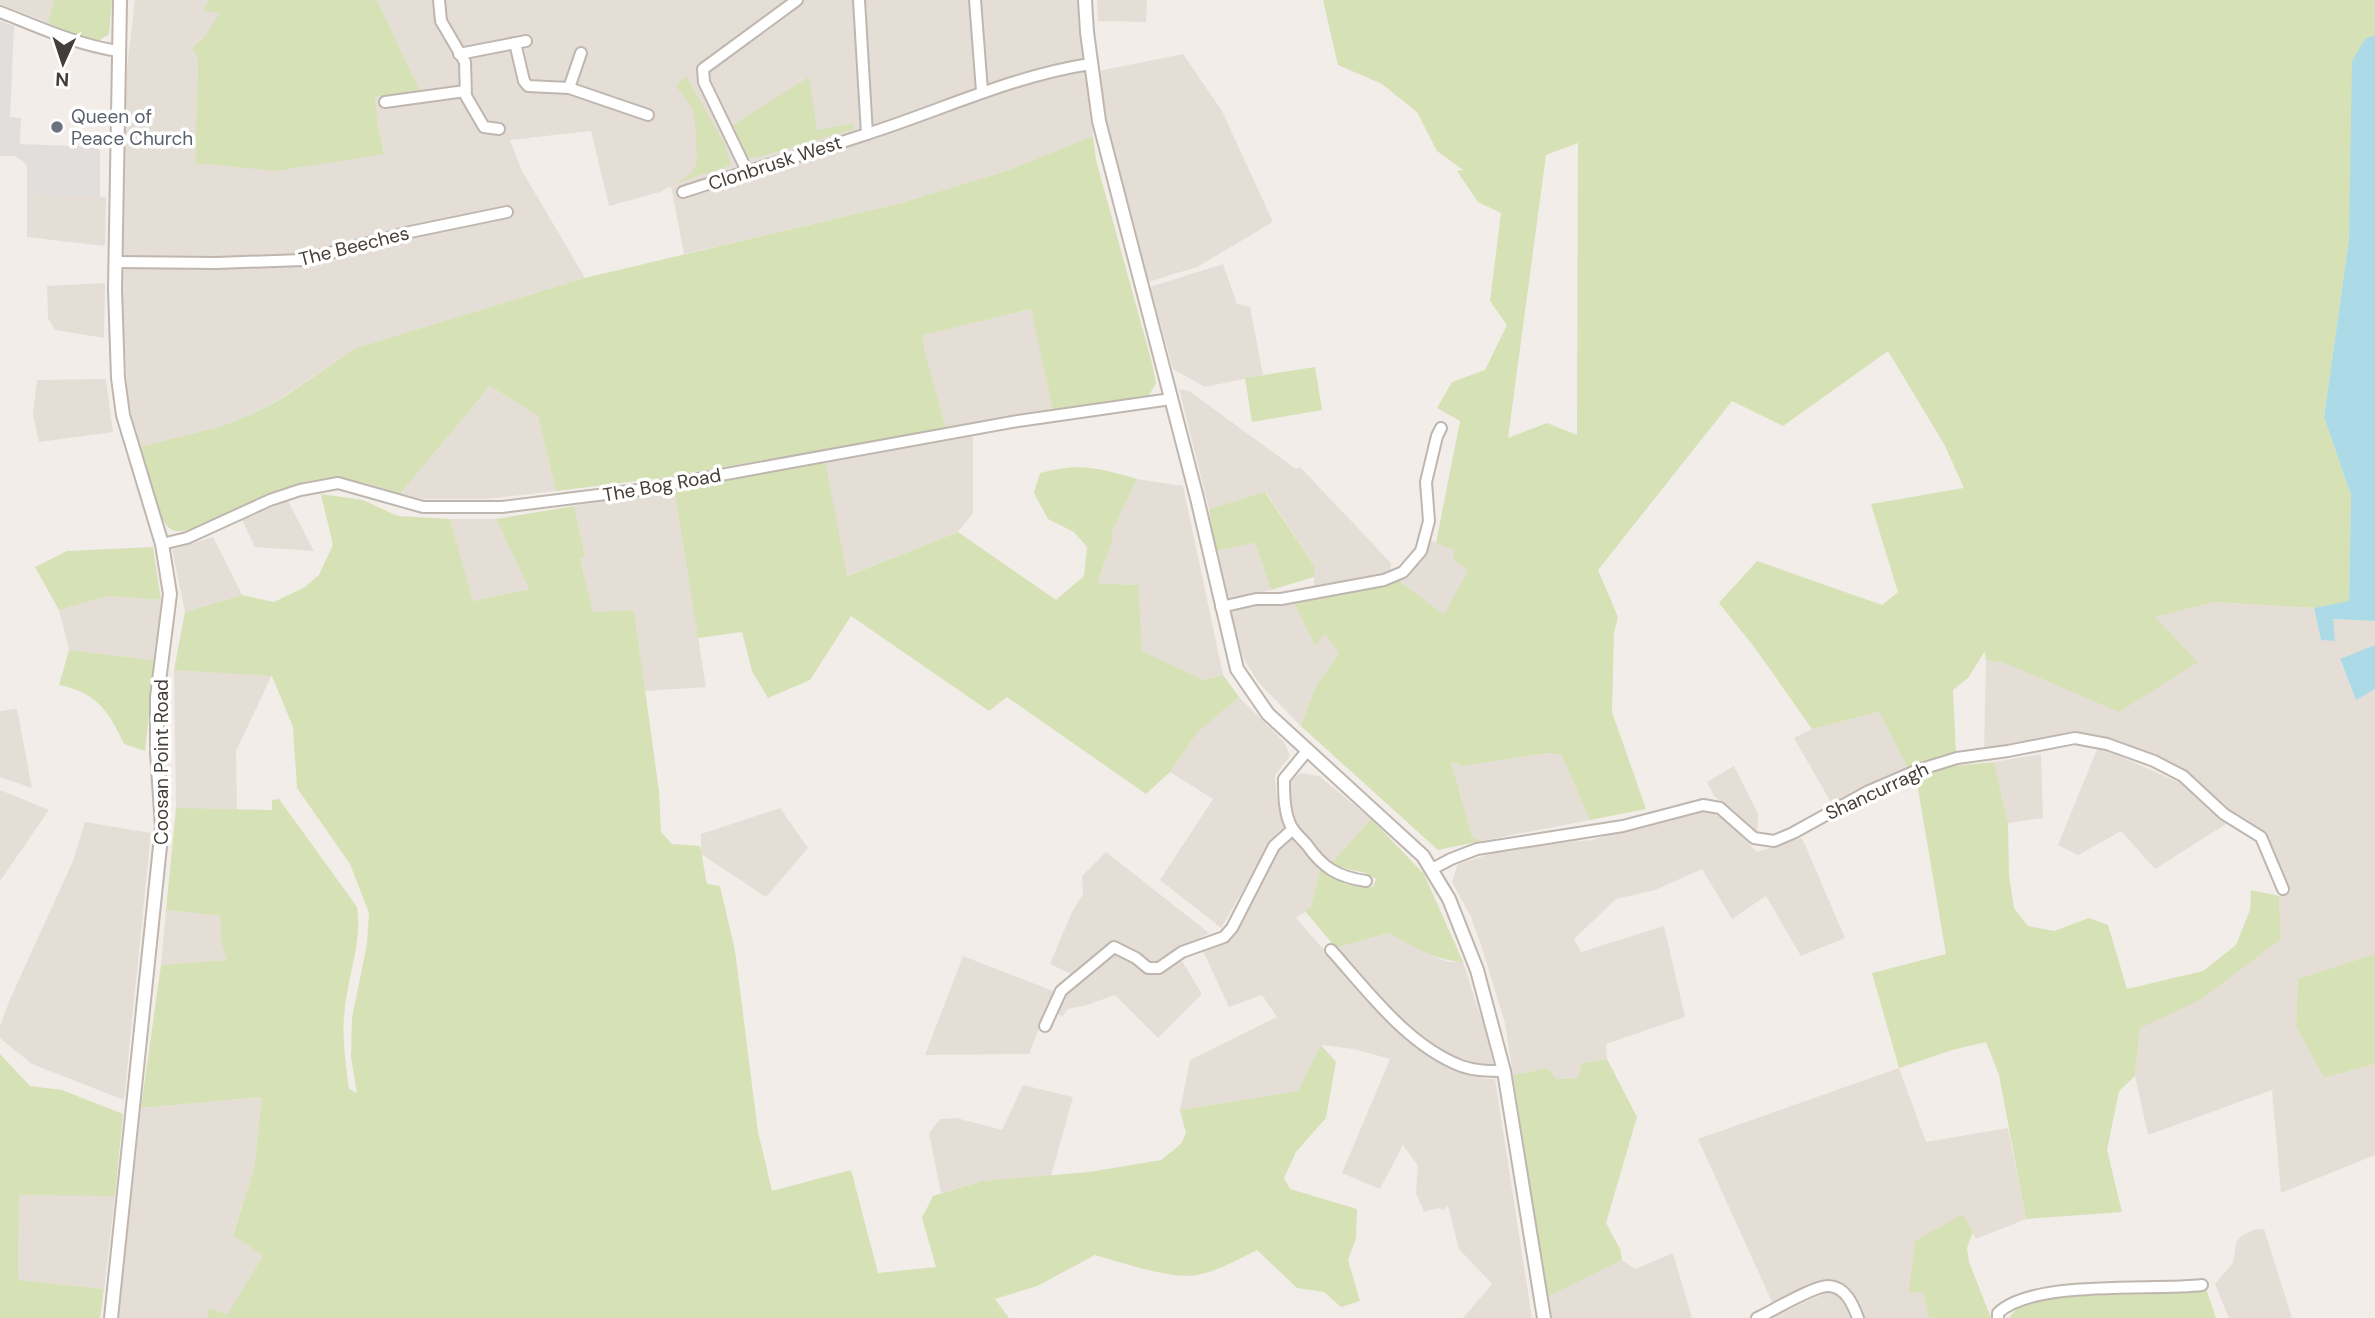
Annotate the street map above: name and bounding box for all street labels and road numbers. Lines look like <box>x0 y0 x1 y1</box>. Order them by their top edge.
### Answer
street label: Clonbrusk West <box>705 130 845 196</box>
street label: The Beeches <box>296 220 412 272</box>
street label: The Bog Road <box>601 462 723 508</box>
street label: Coosan Point Road <box>149 679 174 845</box>
street label: Shancurragh <box>1821 756 1933 826</box>

